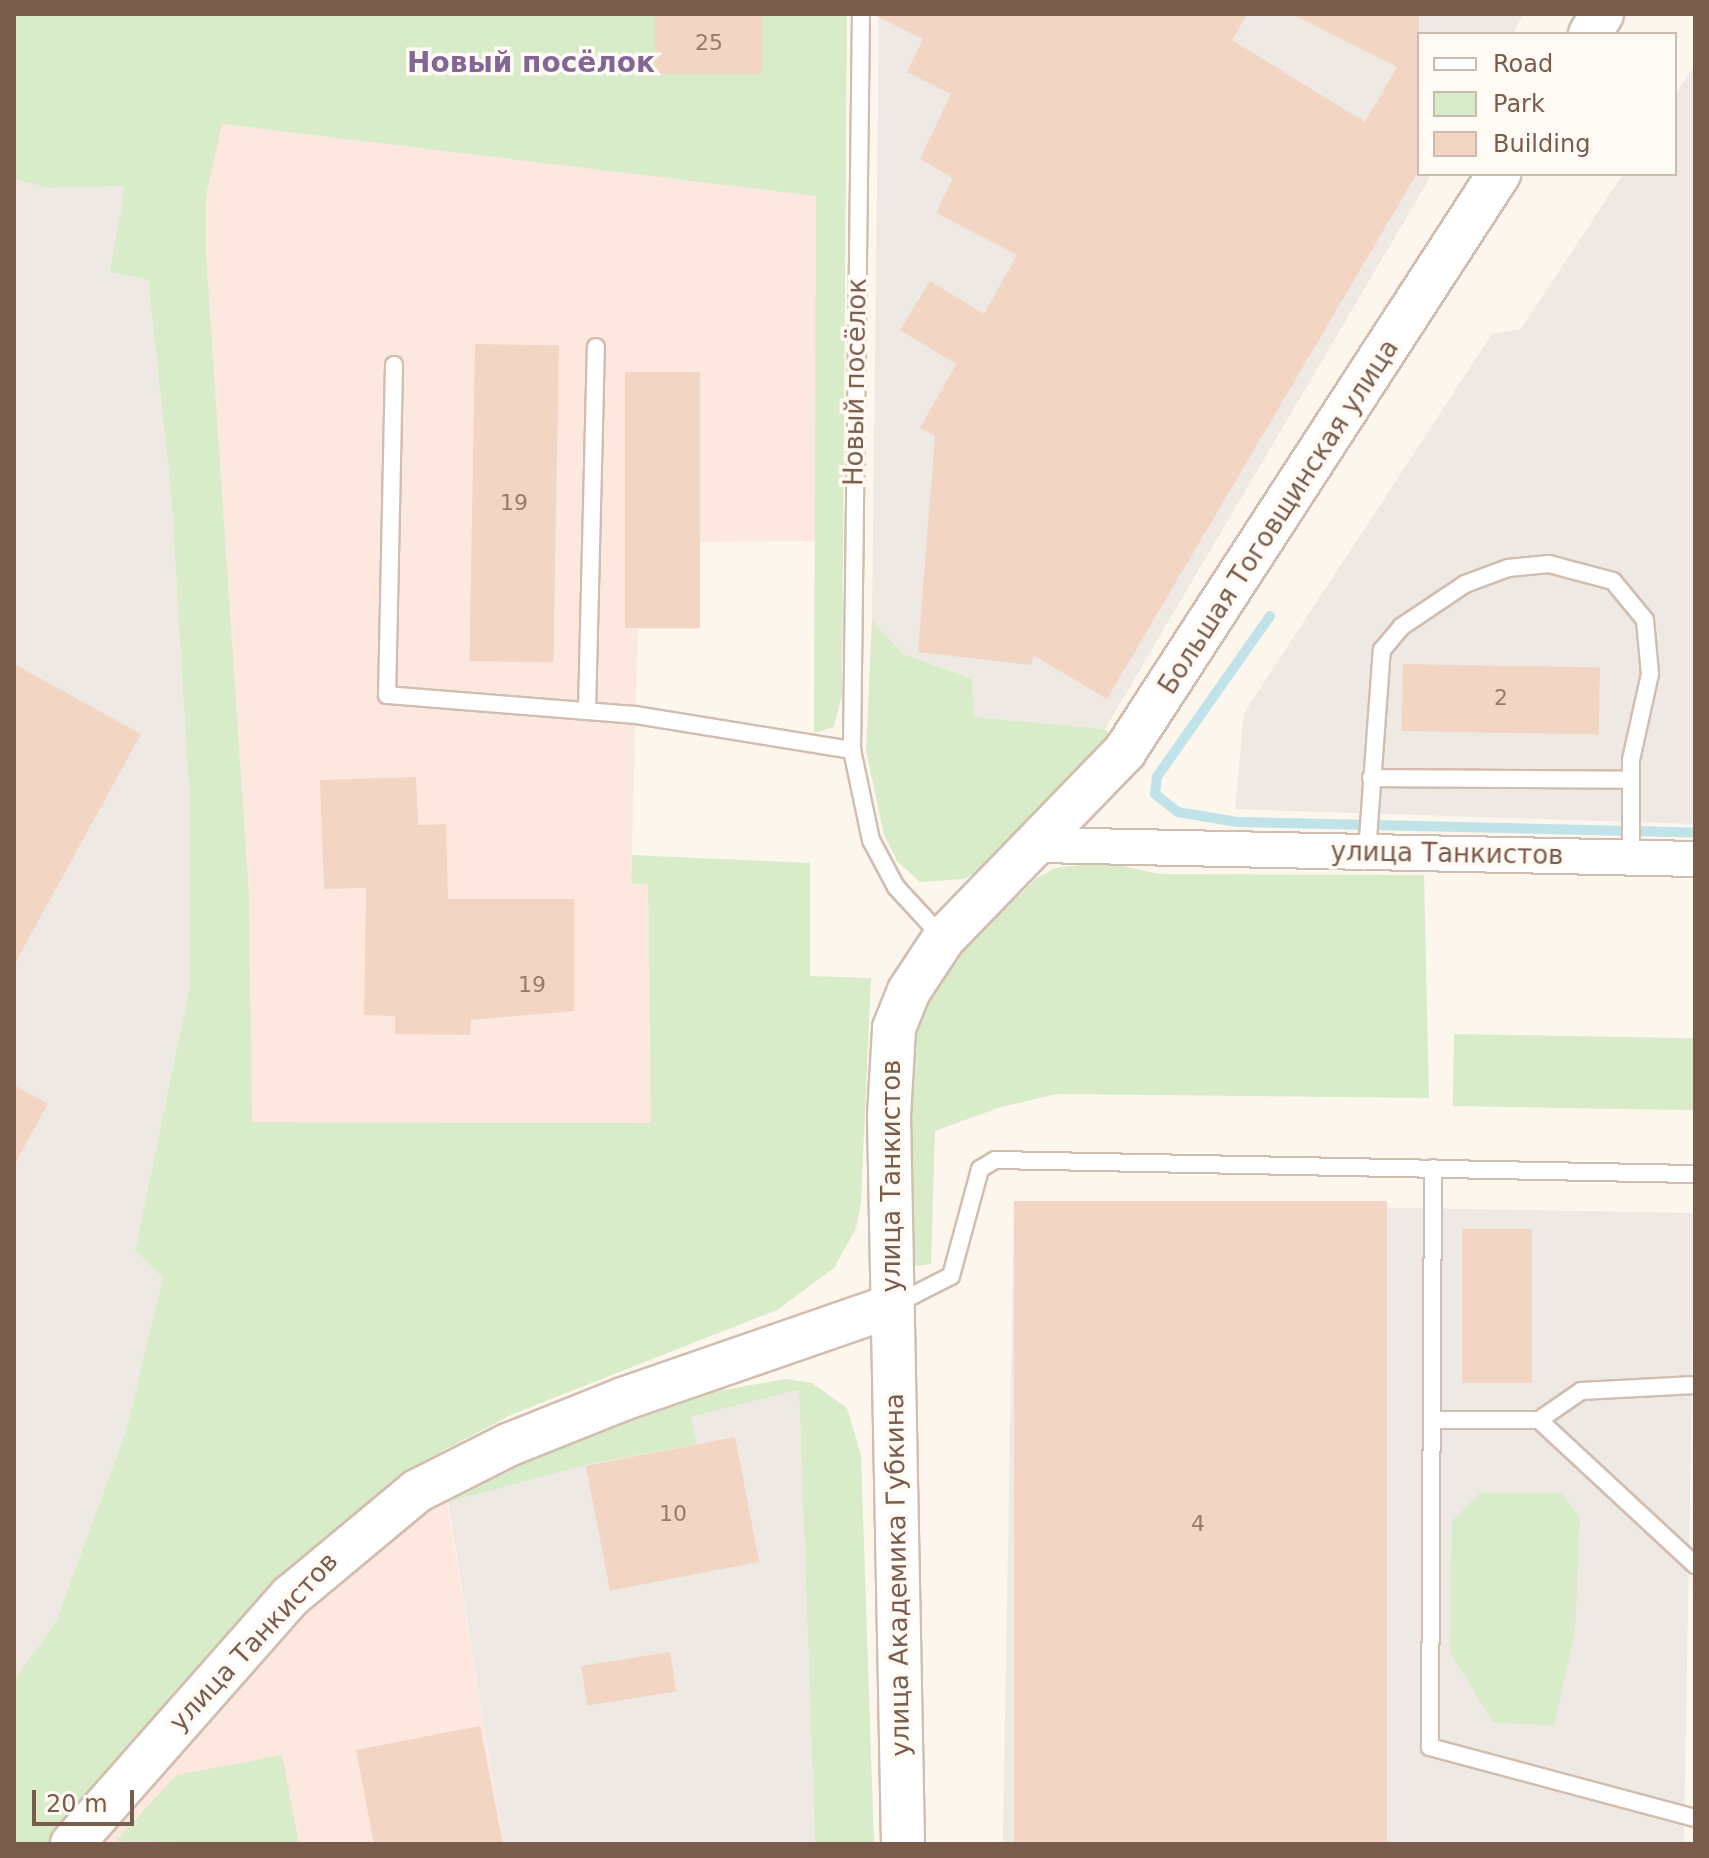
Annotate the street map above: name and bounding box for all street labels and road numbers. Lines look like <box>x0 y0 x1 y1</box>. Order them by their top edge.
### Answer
street label: Новый посёлок <box>839 278 873 486</box>
street label: Большая Тоговщинская улица <box>1152 334 1406 700</box>
street label: улица Танкистов <box>1330 836 1564 872</box>
street label: улица Танкистов <box>876 1060 908 1292</box>
street label: улица Академика Губкина <box>879 1393 917 1757</box>
street label: улица Танкистов <box>163 1546 345 1738</box>

